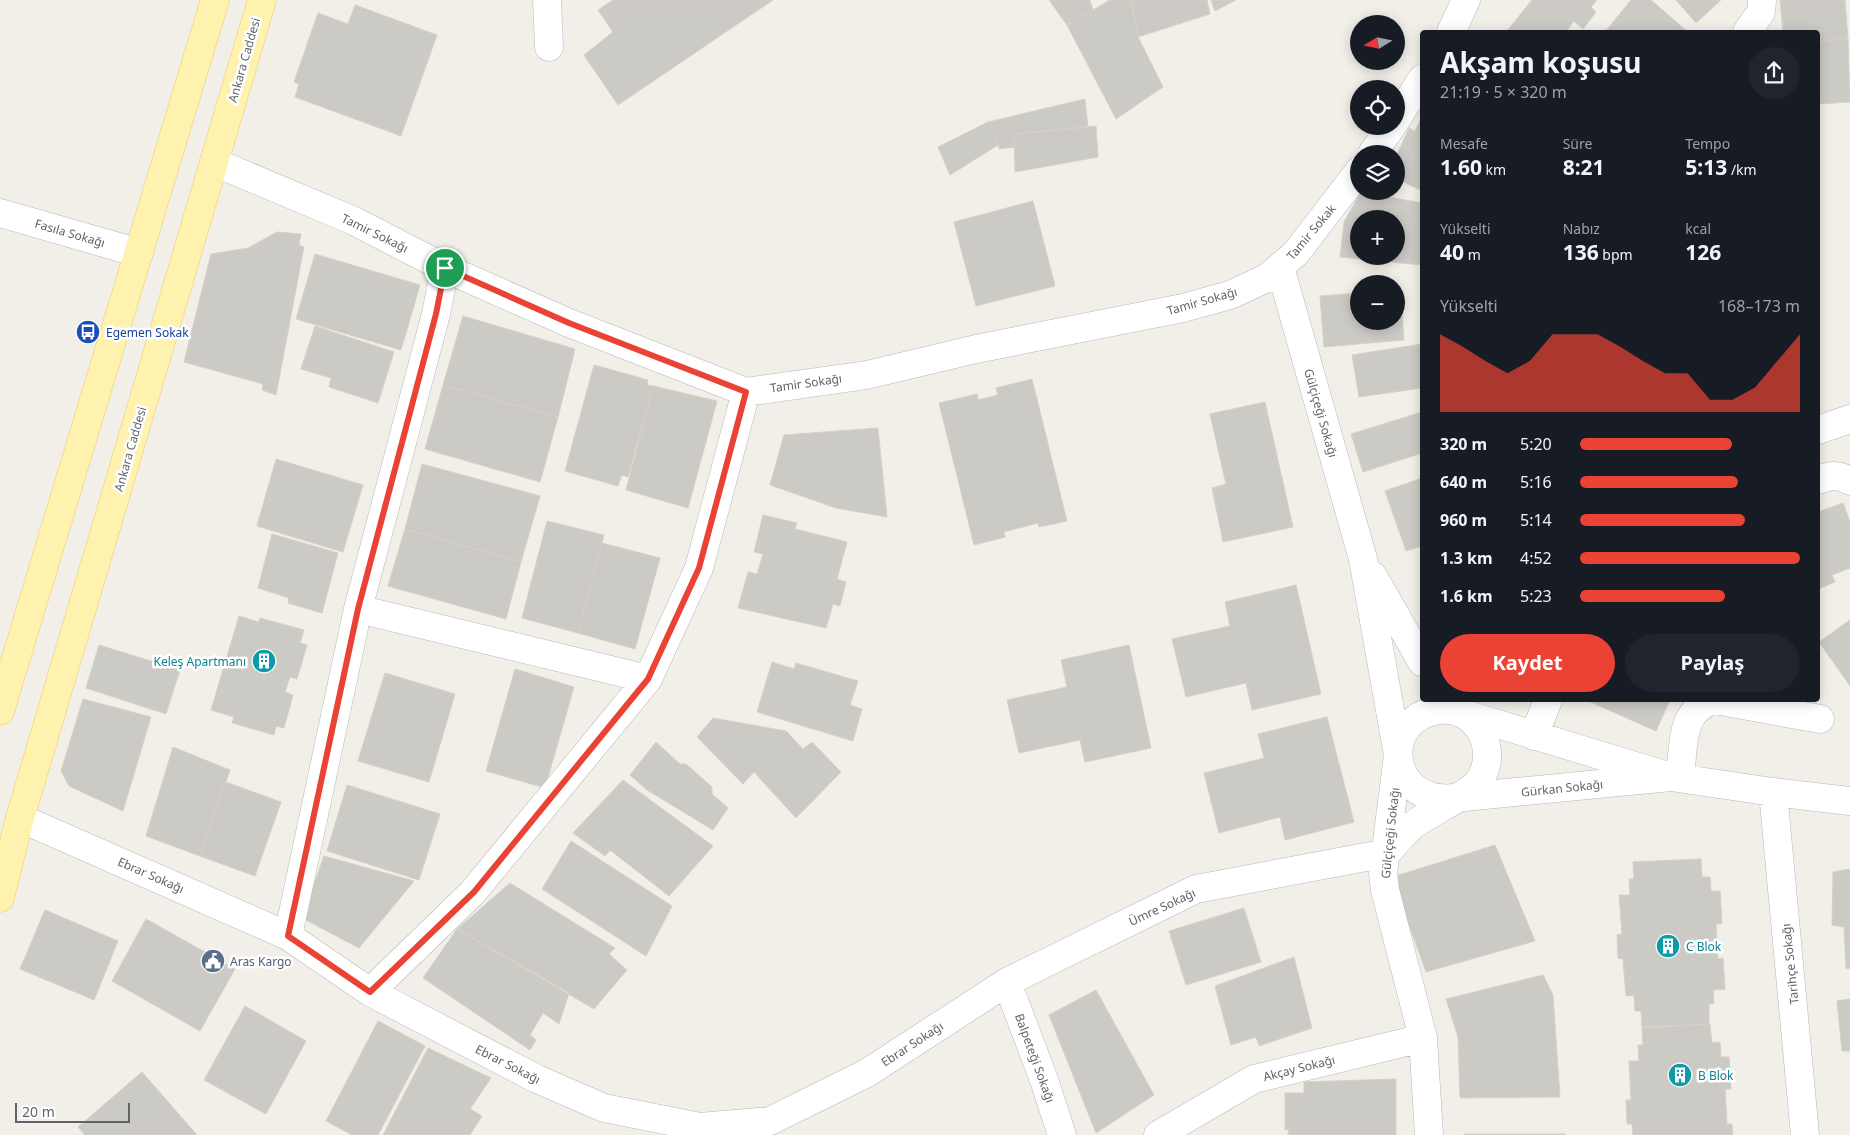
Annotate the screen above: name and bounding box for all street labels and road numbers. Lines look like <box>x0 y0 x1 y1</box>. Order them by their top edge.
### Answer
street label: Ankara Caddesi <box>224 16 264 104</box>
street label: Tamir Sokak <box>1283 200 1340 264</box>
street label: Tamir Sokağı <box>339 210 411 256</box>
street label: Fasıla Sokağı <box>33 215 107 251</box>
street label: Tamir Sokağı <box>1165 283 1239 319</box>
street label: Gülçiçeği Sokağı <box>1300 367 1342 459</box>
street label: Tamir Sokağı <box>769 370 843 396</box>
street label: Ankara Caddesi <box>110 405 150 493</box>
street label: Gürkan Sokağı <box>1520 775 1604 801</box>
street label: Gülçiçeği Sokağı <box>1377 787 1403 879</box>
street label: Ebrar Sokağı <box>115 853 187 897</box>
street label: Ümre Sokağı <box>1126 884 1198 930</box>
street label: Tarihçe Sokağı <box>1777 923 1803 1005</box>
street label: Balpeteği Sokağı <box>1011 1011 1059 1105</box>
street label: Ebrar Sokağı <box>878 1018 946 1070</box>
street label: Ebrar Sokağı <box>472 1040 544 1088</box>
street label: Akçay Sokağı <box>1261 1051 1337 1085</box>

